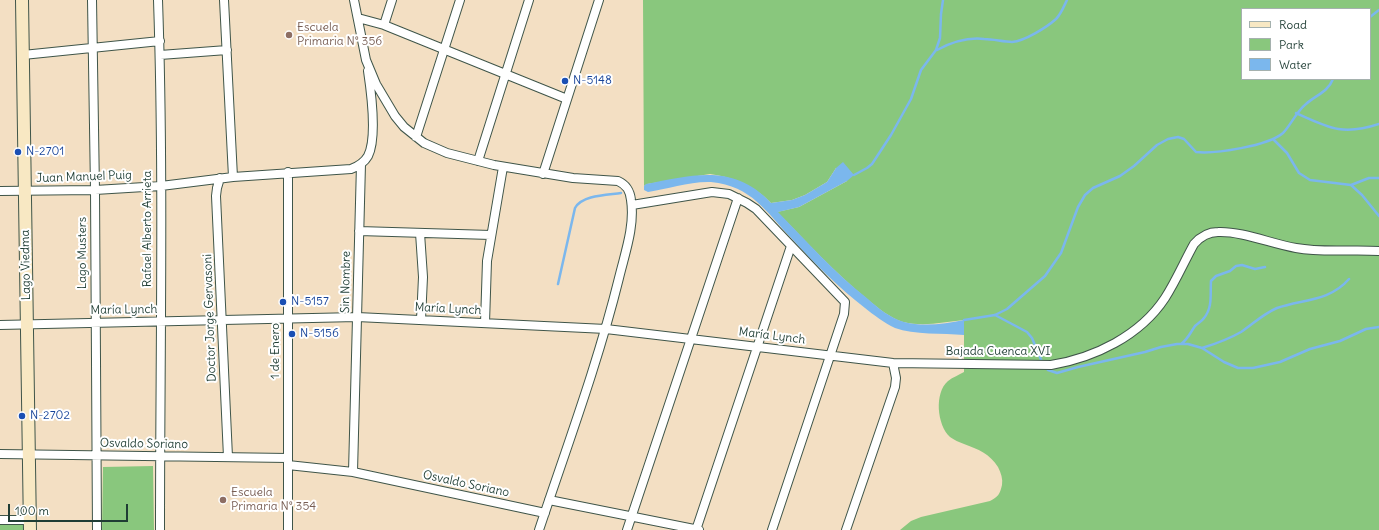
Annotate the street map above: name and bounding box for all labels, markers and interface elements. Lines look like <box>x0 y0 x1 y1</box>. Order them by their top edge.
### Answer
legend <box>1241 8 1371 80</box>
text: Road <box>1279 17 1307 32</box>
place label: Escuela Primaria N° 356 <box>297 21 382 49</box>
marker: Escuela Primaria N° 356 <box>284 30 294 40</box>
text: Park <box>1279 37 1304 52</box>
text: Water <box>1279 57 1312 72</box>
place label: N-5148 <box>573 74 612 88</box>
marker: N-5148 <box>560 76 570 86</box>
place label: N-2701 <box>26 145 64 159</box>
marker: N-2701 <box>13 147 23 157</box>
street label: Juan Manuel Puig <box>36 168 132 186</box>
street label: Rafael Alberto Arrieta <box>141 171 155 287</box>
street label: Lago Musters <box>76 217 90 289</box>
street label: Lago Viedma <box>18 230 34 300</box>
street label: Sin Nombre <box>338 251 354 313</box>
street label: Doctor Jorge Gervasoni <box>201 254 219 382</box>
place label: N-5157 <box>291 295 329 309</box>
marker: N-5157 <box>278 297 288 307</box>
street label: María Lynch <box>414 300 482 318</box>
street label: María Lynch <box>90 302 158 318</box>
street label: 1 de Enero <box>269 323 283 379</box>
street label: María Lynch <box>738 325 806 347</box>
place label: N-5156 <box>300 327 339 341</box>
marker: N-5156 <box>287 329 297 339</box>
street label: Bajada Cuenca XVI <box>946 345 1050 359</box>
place label: N-2702 <box>30 409 70 423</box>
marker: N-2702 <box>17 411 27 421</box>
street label: Osvaldo Soriano <box>100 436 188 452</box>
street label: Osvaldo Soriano <box>421 468 511 500</box>
place label: Escuela Primaria N° 354 <box>231 486 316 514</box>
marker: Escuela Primaria N° 354 <box>218 495 228 505</box>
scale bar <box>10 496 130 522</box>
text: 100 m <box>15 503 49 518</box>

